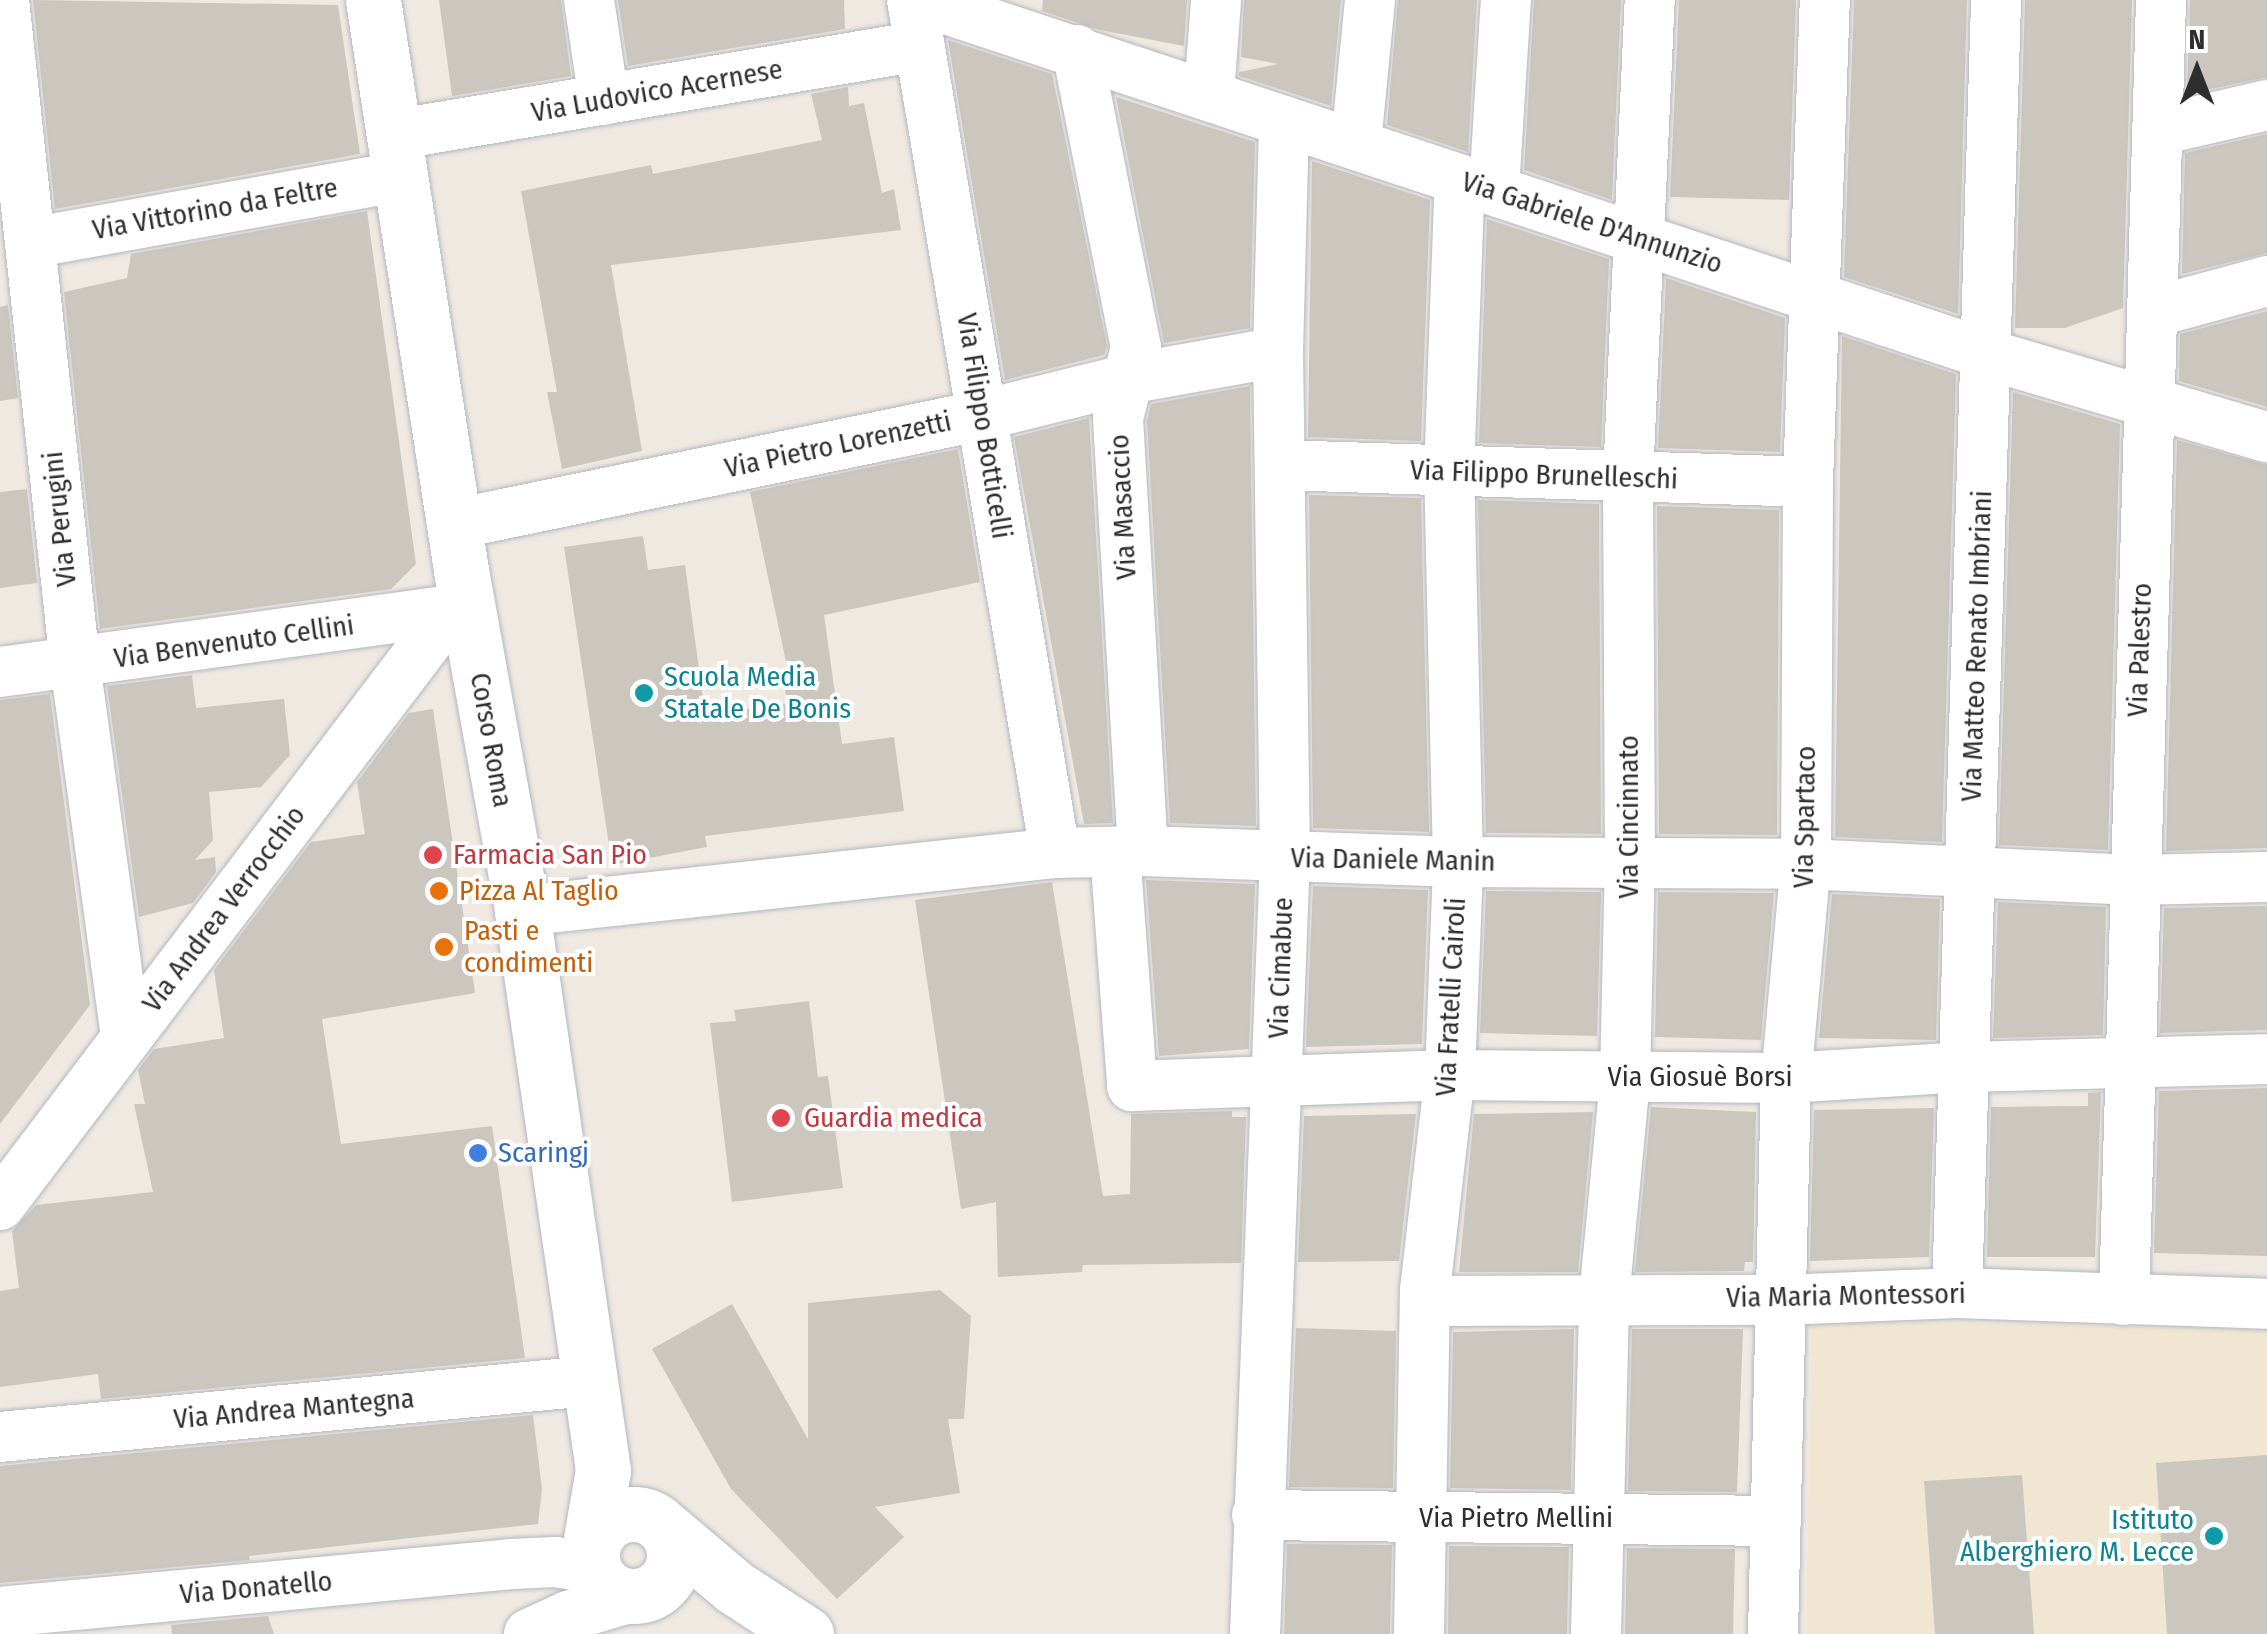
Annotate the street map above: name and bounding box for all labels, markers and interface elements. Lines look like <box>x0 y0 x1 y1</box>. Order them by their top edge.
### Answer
north arrow <box>2147 20 2247 120</box>
text: N <box>2189 23 2205 56</box>
street label: Via Ludovico Acernese <box>529 52 785 130</box>
street label: Via Gabriele D'Annunzio <box>1457 165 1727 281</box>
street label: Via Vittorino da Feltre <box>90 171 340 247</box>
street label: Via Filippo Botticelli <box>950 311 1018 541</box>
street label: Via Pietro Lorenzetti <box>722 405 954 485</box>
street label: Via Masaccio <box>1102 433 1144 581</box>
street label: Via Perugini <box>36 450 84 588</box>
street label: Via Filippo Brunelleschi <box>1409 454 1679 496</box>
street label: Via Matteo Renato Imbriani <box>1955 490 1999 802</box>
street label: Via Palestro <box>2121 582 2159 718</box>
street label: Via Benvenuto Cellini <box>112 609 356 675</box>
place label: Scuola Media Statale De Bonis <box>664 660 851 726</box>
street label: Corso Roma <box>463 670 519 810</box>
marker: Scuola Media Statale De Bonis <box>633 682 655 704</box>
street label: Via Cincinnato <box>1612 735 1646 899</box>
street label: Via Spartaco <box>1787 745 1823 889</box>
street label: Via Andrea Verrocchio <box>135 799 313 1019</box>
place label: Farmacia San Pio <box>453 838 647 872</box>
street label: Via Daniele Manin <box>1290 841 1496 879</box>
marker: Farmacia San Pio <box>422 844 444 866</box>
place label: Pizza Al Taglio <box>459 874 619 908</box>
marker: Pizza Al Taglio <box>428 880 450 902</box>
street label: Via Cimabue <box>1262 897 1300 1039</box>
street label: Via Fratelli Cairoli <box>1429 897 1473 1097</box>
place label: Pasti e condimenti <box>464 914 593 980</box>
marker: Pasti e condimenti <box>433 936 455 958</box>
street label: Via Giosuè Borsi <box>1608 1060 1792 1094</box>
place label: Guardia medica <box>804 1101 983 1135</box>
marker: Guardia medica <box>768 1105 794 1131</box>
place label: Scaringj <box>498 1136 589 1170</box>
marker: Scaringj <box>467 1142 489 1164</box>
street label: Via Maria Montessori <box>1726 1277 1966 1315</box>
street label: Via Andrea Mantegna <box>172 1382 416 1436</box>
street label: Via Pietro Mellini <box>1419 1501 1613 1535</box>
place label: Istituto Alberghiero M. Lecce <box>1960 1503 2194 1569</box>
marker: Istituto Alberghiero M. Lecce <box>2203 1525 2225 1547</box>
street label: Via Donatello <box>178 1565 334 1611</box>

